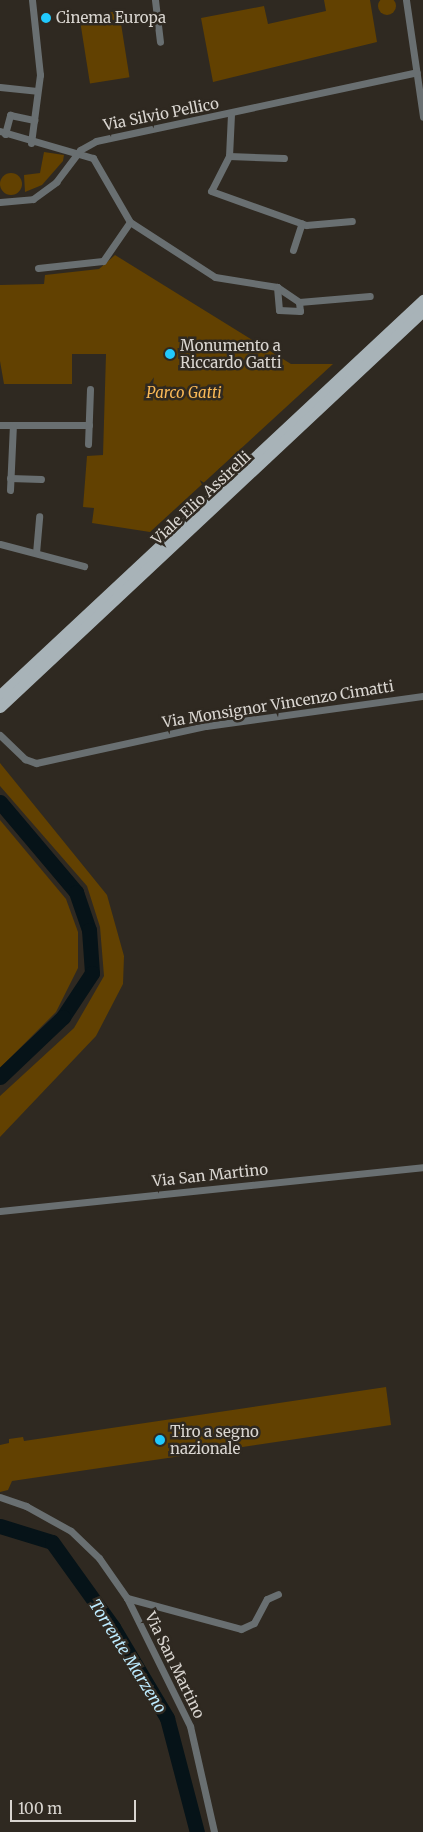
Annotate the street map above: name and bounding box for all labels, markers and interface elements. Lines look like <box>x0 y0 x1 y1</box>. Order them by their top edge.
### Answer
place label: Cinema Europa <box>56 9 166 27</box>
marker: Cinema Europa <box>40 12 52 24</box>
street label: Via Silvio Pellico <box>102 94 220 134</box>
place label: Monumento a Riccardo Gatti <box>180 336 282 371</box>
marker: Monumento a Riccardo Gatti <box>164 348 176 360</box>
park label: Parco Gatti <box>146 384 222 402</box>
street label: Viale Elio Assirelli <box>148 448 254 548</box>
street label: Via Monsignor Vincenzo Cimatti <box>161 677 395 731</box>
street label: Via San Martino <box>151 1160 269 1190</box>
place label: Tiro a segno nazionale <box>170 1422 259 1457</box>
marker: Tiro a segno nazionale <box>154 1434 166 1446</box>
water label: Torrente Marzeno <box>85 1596 171 1716</box>
street label: Via San Martino <box>141 1609 209 1721</box>
scale bar <box>12 1790 139 1822</box>
text: 100 m <box>18 1799 62 1818</box>

